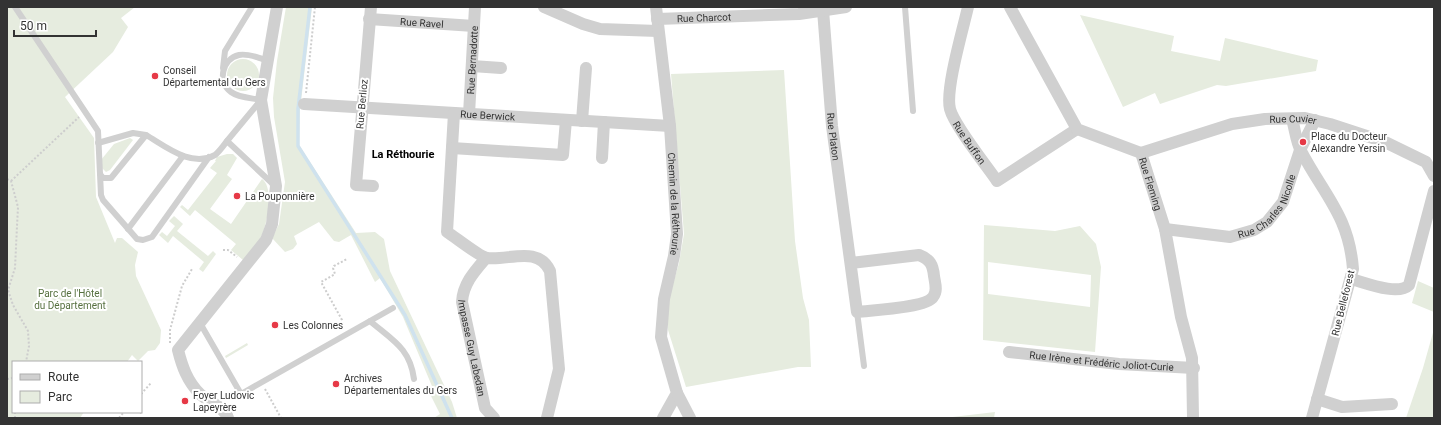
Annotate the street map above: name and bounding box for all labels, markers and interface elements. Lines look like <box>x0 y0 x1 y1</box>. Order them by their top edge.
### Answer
street label: Rue Charcot <box>677 11 731 24</box>
scale bar <box>14 12 96 38</box>
street label: Rue Ravel <box>400 16 444 29</box>
text: 50 m <box>20 19 47 33</box>
street label: Rue Bernadotte <box>465 26 479 95</box>
place label: Conseil Départemental du Gers <box>163 65 266 88</box>
marker: Conseil Départemental du Gers <box>150 71 160 81</box>
street label: Rue Berlioz <box>354 79 370 129</box>
street label: Rue Berwick <box>460 108 516 122</box>
street label: Rue Platon <box>825 112 842 161</box>
street label: Rue Cuvier <box>1269 112 1318 126</box>
street label: Rue Buffon <box>951 119 988 166</box>
place label: Place du Docteur Alexandre Yersin <box>1311 131 1387 154</box>
marker: Place du Docteur Alexandre Yersin <box>1298 137 1308 147</box>
district label: La Réthourie <box>372 148 434 161</box>
street label: Chemin de la Réthourie <box>666 152 683 256</box>
street label: Rue Fleming <box>1137 156 1164 212</box>
street label: Rue Charles Nicolle <box>1236 173 1297 240</box>
marker: La Pouponnière <box>232 191 242 201</box>
place label: La Pouponnière <box>245 191 314 202</box>
street label: Rue Belleforest <box>1330 269 1356 337</box>
park label: Parc de l'Hôtel du Département <box>34 288 106 311</box>
street label: Impasse Guy Labedan <box>456 299 488 397</box>
marker: Les Colonnes <box>270 320 280 330</box>
place label: Les Colonnes <box>283 320 343 331</box>
street label: Rue Irène et Frédéric Joliot-Curie <box>1029 349 1174 372</box>
legend <box>12 361 142 413</box>
text: Route <box>48 370 79 384</box>
place label: Archives Départementales du Gers <box>344 373 457 396</box>
marker: Archives Départementales du Gers <box>331 379 341 389</box>
text: Parc <box>48 390 72 404</box>
place label: Foyer Ludovic Lapeyrère <box>193 390 254 413</box>
marker: Foyer Ludovic Lapeyrère <box>180 396 190 406</box>

